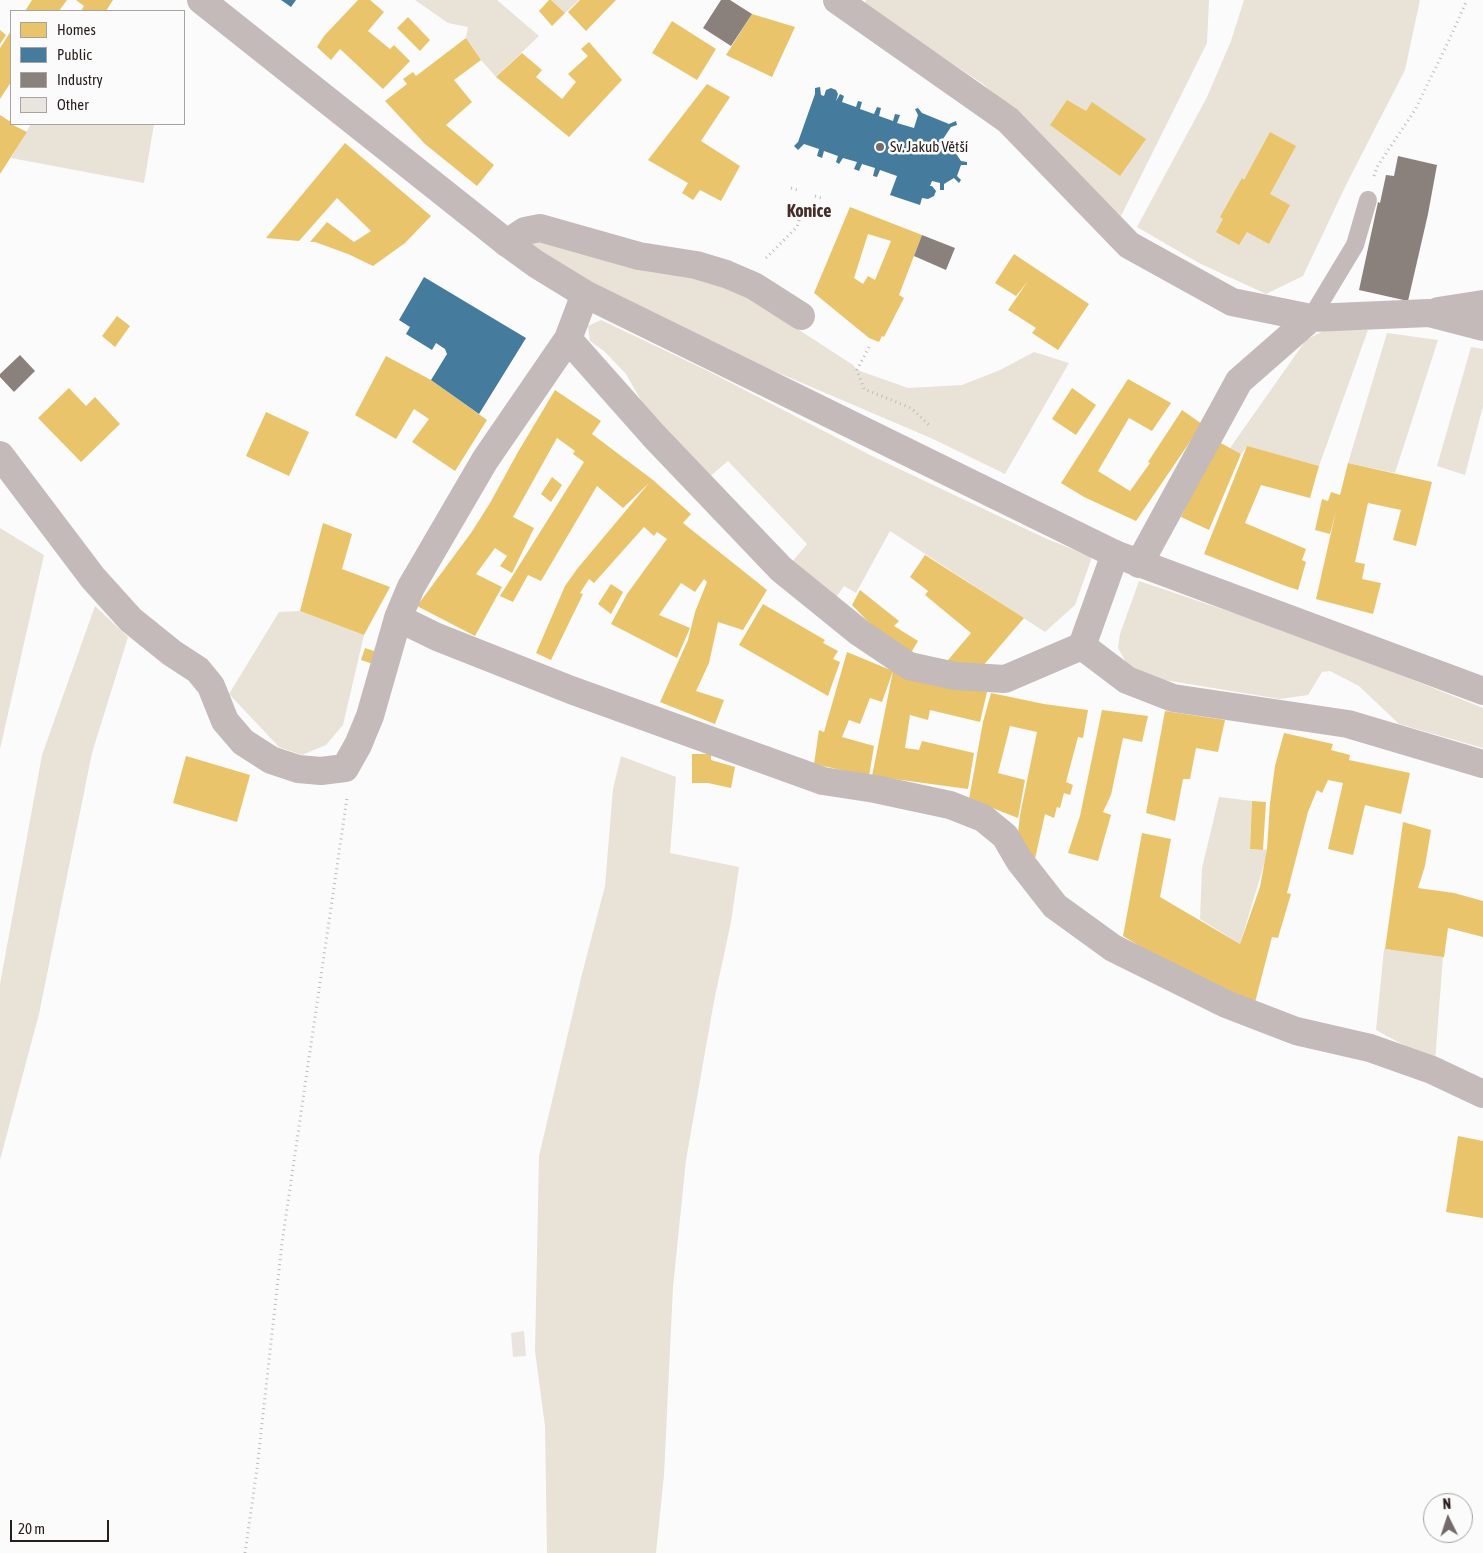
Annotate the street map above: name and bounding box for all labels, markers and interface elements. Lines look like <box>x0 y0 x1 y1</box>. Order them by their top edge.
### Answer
legend <box>10 10 185 125</box>
text: Homes <box>57 21 96 38</box>
text: Public <box>57 46 92 63</box>
text: Industry <box>57 71 103 88</box>
text: Other <box>57 96 89 113</box>
place label: Sv. Jakub Větší <box>890 138 968 156</box>
marker: Sv. Jakub Větší <box>874 141 886 153</box>
district label: Konice <box>787 200 831 222</box>
north arrow <box>1423 1493 1473 1543</box>
text: N <box>1442 1496 1452 1512</box>
scale bar <box>12 1510 111 1542</box>
text: 20 m <box>18 1520 45 1537</box>

